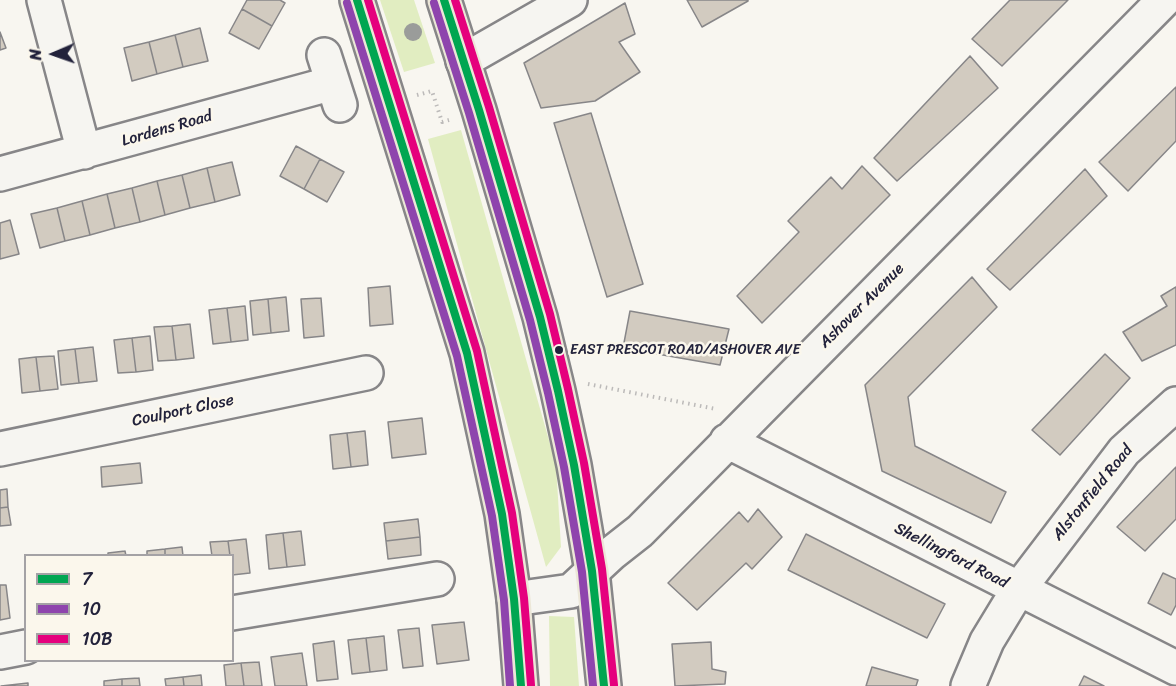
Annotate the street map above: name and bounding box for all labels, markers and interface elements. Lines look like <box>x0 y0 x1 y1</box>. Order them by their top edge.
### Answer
north arrow <box>24 24 84 84</box>
text: N <box>21 49 50 61</box>
street label: Lordens Road <box>120 107 214 151</box>
street label: Ashover Avenue <box>816 260 908 352</box>
place label: EAST PRESCOT ROAD/ASHOVER AVE <box>570 342 800 358</box>
marker: EAST PRESCOT ROAD/ASHOVER AVE <box>553 344 565 356</box>
street label: Coulport Close <box>130 391 236 431</box>
street label: Alstonfield Road <box>1049 441 1137 545</box>
street label: Shellingford Road <box>891 519 1011 593</box>
legend <box>24 554 234 662</box>
text: 7 <box>82 563 92 595</box>
text: 10 <box>82 593 101 625</box>
text: 10B <box>82 623 112 655</box>

